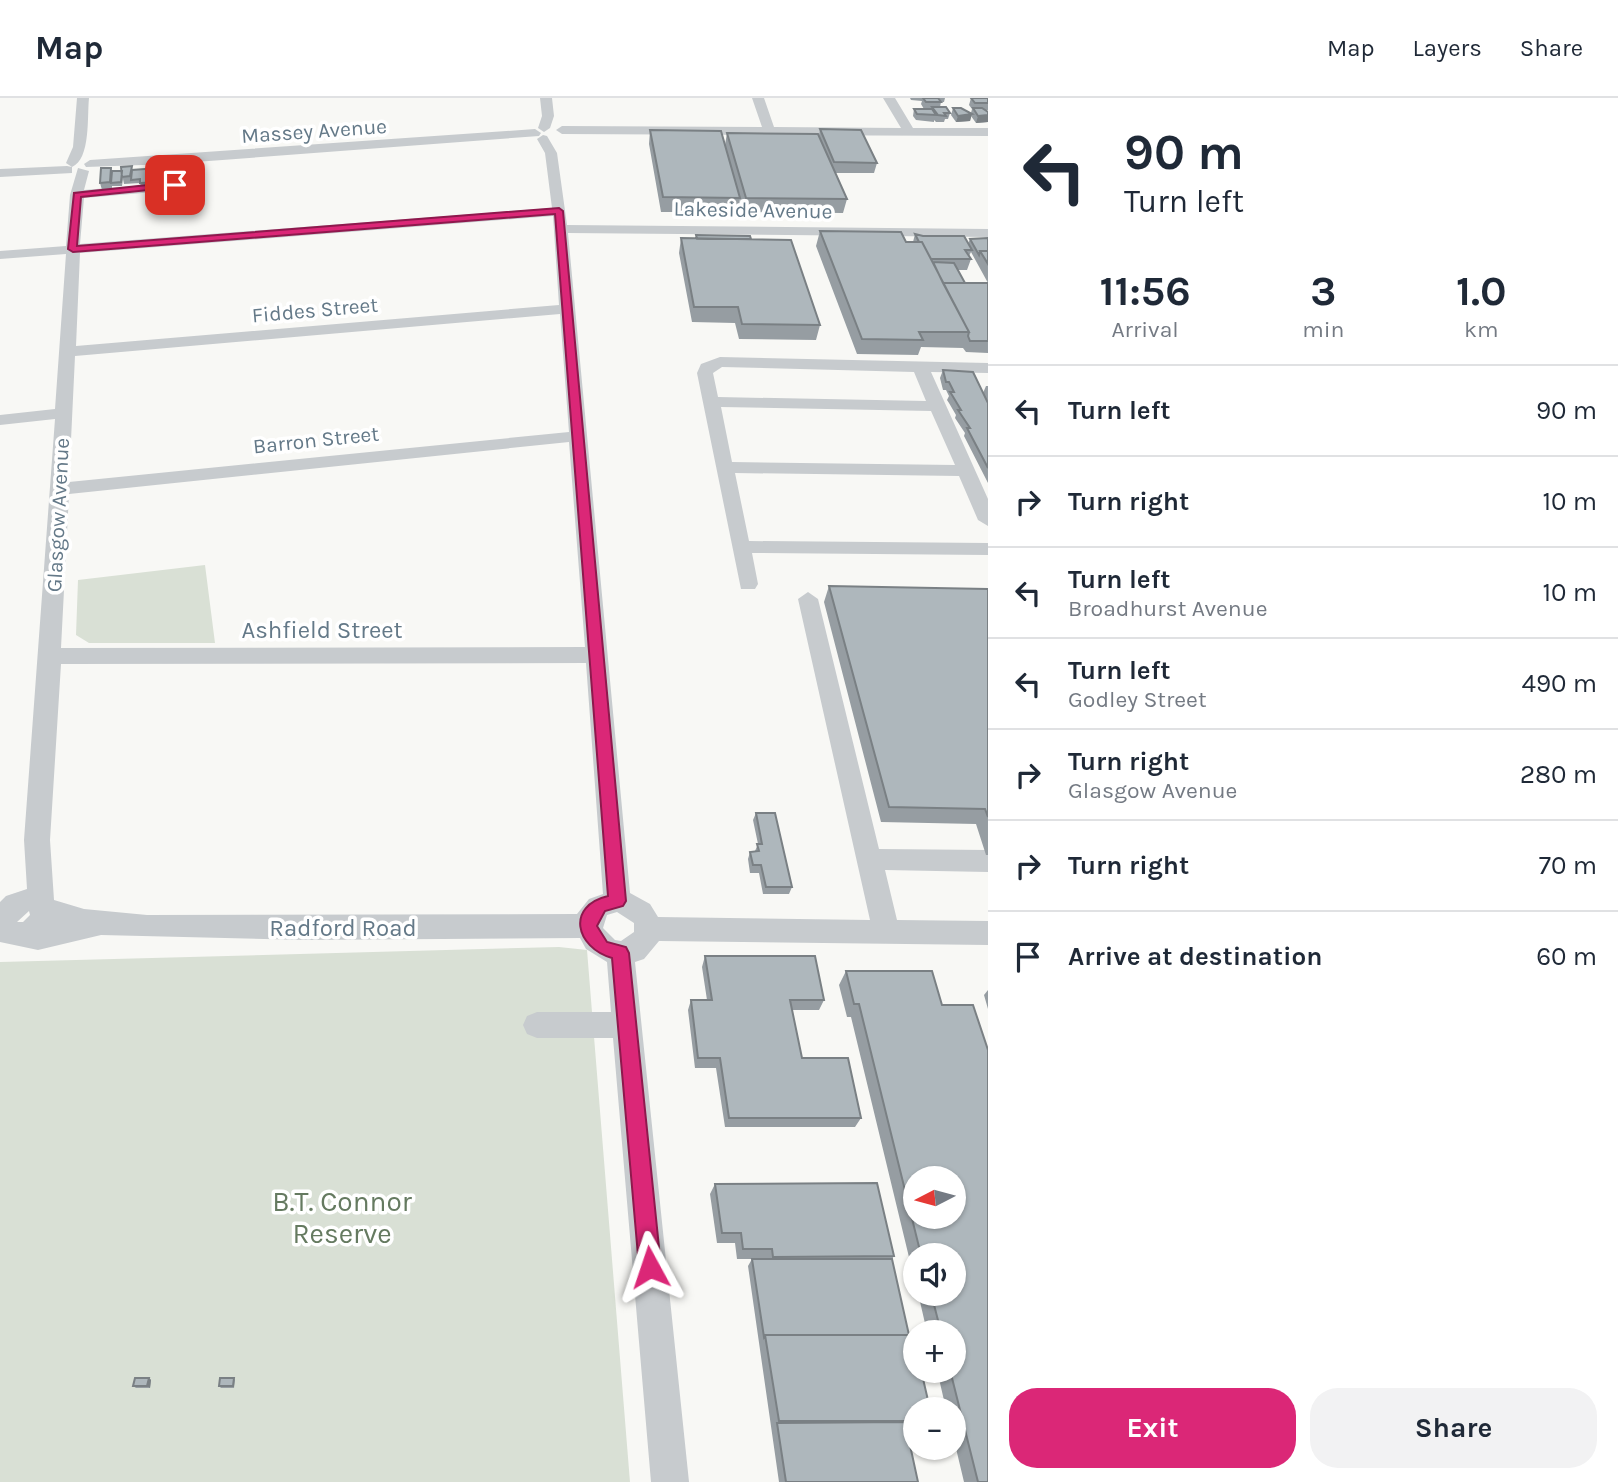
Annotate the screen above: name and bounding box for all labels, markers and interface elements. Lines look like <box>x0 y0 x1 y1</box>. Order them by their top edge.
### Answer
text: Map <box>35 29 103 67</box>
text: Map <box>1327 34 1375 62</box>
text: Layers <box>1413 34 1482 62</box>
text: Share <box>1520 34 1583 62</box>
street label: Massey Avenue <box>240 114 388 148</box>
text: 90 m <box>1124 124 1244 181</box>
icon: left <box>1009 126 1100 217</box>
pin <box>145 155 205 215</box>
icon: arrive <box>156 166 194 204</box>
text: Turn left <box>1124 183 1244 220</box>
street label: Lakeside Avenue <box>673 197 833 223</box>
text: 11:56 <box>1099 266 1191 316</box>
text: 3 <box>1310 266 1336 316</box>
text: 1.0 <box>1456 266 1507 316</box>
street label: Fiddes Street <box>251 293 379 327</box>
text: Arrival <box>1111 316 1179 343</box>
text: min <box>1302 316 1344 343</box>
text: km <box>1464 316 1498 343</box>
icon: left <box>1009 392 1047 430</box>
text: Turn left <box>1068 395 1170 426</box>
text: 90 m <box>1536 395 1597 426</box>
street label: Barron Street <box>252 421 380 459</box>
street label: Glasgow Avenue <box>42 437 74 593</box>
icon: right <box>1009 483 1047 521</box>
text: Turn right <box>1068 486 1189 517</box>
text: 10 m <box>1542 486 1597 517</box>
text: Turn left <box>1068 564 1170 595</box>
icon: left <box>1009 574 1047 612</box>
text: 10 m <box>1542 577 1597 608</box>
text: Broadhurst Avenue <box>1068 595 1267 622</box>
street label: Ashfield Street <box>241 616 403 644</box>
text: Turn left <box>1068 655 1170 686</box>
icon: left <box>1009 665 1047 703</box>
text: 490 m <box>1521 668 1597 699</box>
text: Godley Street <box>1068 686 1207 713</box>
text: Turn right <box>1068 746 1189 777</box>
icon: right <box>1009 756 1047 794</box>
text: 280 m <box>1520 759 1597 790</box>
text: Glasgow Avenue <box>1068 777 1237 804</box>
icon: right <box>1009 847 1047 885</box>
text: Turn right <box>1068 850 1189 881</box>
text: 70 m <box>1539 850 1597 881</box>
street label: Radford Road <box>269 914 417 942</box>
icon: arrive <box>1009 938 1047 976</box>
text: Arrive at destination <box>1068 941 1322 972</box>
text: 60 m <box>1536 941 1597 972</box>
north arrow <box>903 1166 966 1228</box>
map controls <box>903 1166 966 1460</box>
park label: B.T. Connor Reserve <box>272 1185 413 1250</box>
position arrow <box>613 1230 687 1304</box>
button: sound <box>903 1243 966 1306</box>
button: + <box>903 1320 966 1383</box>
button: Exit <box>1009 1388 1296 1468</box>
button: Share <box>1310 1388 1597 1468</box>
button: − <box>903 1397 966 1460</box>

